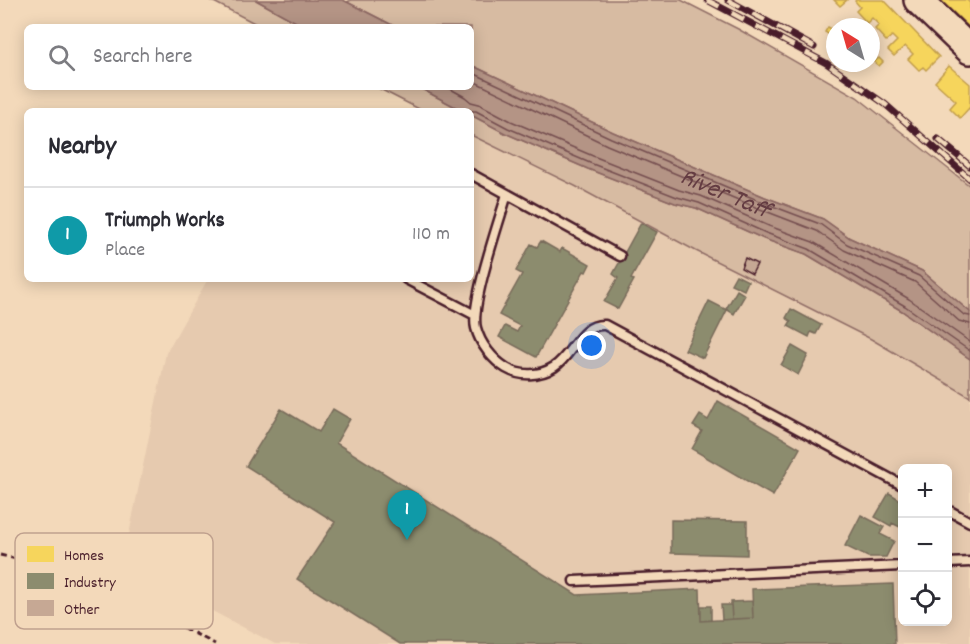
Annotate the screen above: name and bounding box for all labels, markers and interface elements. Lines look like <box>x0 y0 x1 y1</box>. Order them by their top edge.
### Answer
north arrow <box>826 18 880 72</box>
search box <box>24 24 474 90</box>
icon: search <box>45 41 78 74</box>
text: Search here <box>93 42 192 73</box>
text: Nearby <box>48 129 116 166</box>
water label: River Taff <box>674 159 779 231</box>
text: Triumph Works <box>105 206 225 237</box>
text: 1 <box>65 221 70 249</box>
text: 110 m <box>412 221 450 249</box>
text: Place <box>105 237 145 265</box>
your location <box>577 331 606 360</box>
map controls <box>898 464 952 626</box>
button: + <box>898 464 952 518</box>
pin: 1 <box>388 490 426 540</box>
button: − <box>898 518 952 572</box>
legend <box>15 533 213 629</box>
text: Homes <box>64 545 104 568</box>
text: Industry <box>64 572 116 595</box>
button: locate <box>898 572 952 626</box>
text: Other <box>64 599 99 622</box>

